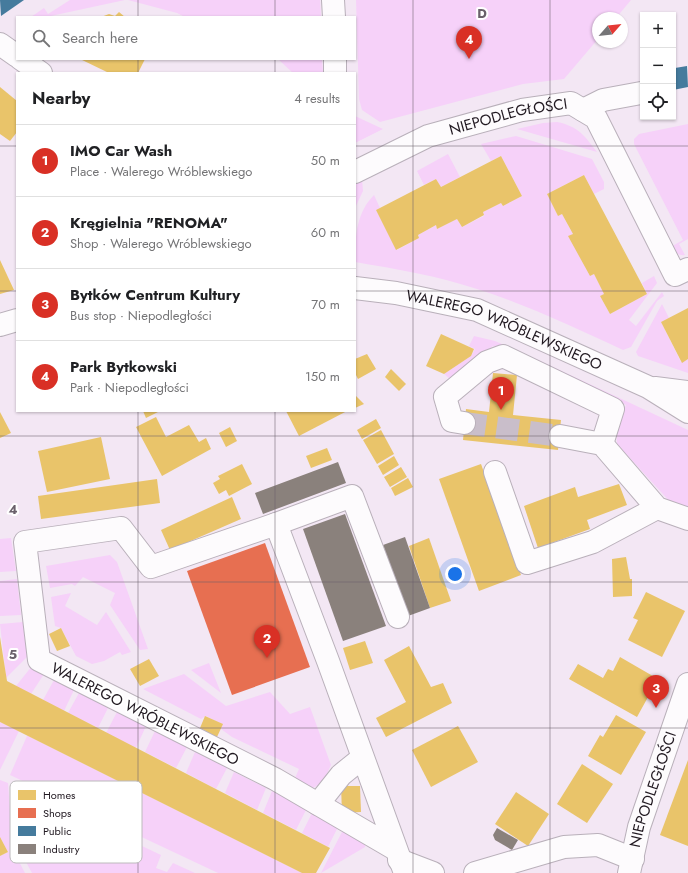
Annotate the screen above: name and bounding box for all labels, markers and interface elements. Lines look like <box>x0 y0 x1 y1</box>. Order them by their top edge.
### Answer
text: D <box>477 4 487 23</box>
north arrow <box>592 12 628 48</box>
map controls <box>640 12 676 120</box>
button: + <box>640 12 676 48</box>
search box <box>16 16 356 60</box>
pin: 4 <box>456 26 482 59</box>
icon: search <box>30 27 52 49</box>
text: Search here <box>62 27 138 49</box>
button: − <box>640 48 676 84</box>
button: locate <box>640 84 676 120</box>
text: Nearby <box>32 86 90 110</box>
text: 4 results <box>294 89 340 108</box>
street label: NIEPODLEGŁOŚCI <box>446 93 569 141</box>
text: IMO Car Wash <box>70 140 172 162</box>
text: 1 <box>42 151 48 170</box>
text: 50 m <box>311 151 340 170</box>
text: Place · Walerego Wróblewskiego <box>70 162 252 181</box>
text: Kręgielnia "RENOMA" <box>70 212 228 234</box>
text: 2 <box>41 223 49 242</box>
text: 60 m <box>311 223 340 242</box>
text: Shop · Walerego Wróblewskiego <box>70 234 252 253</box>
text: Bytków Centrum Kultury <box>70 284 240 306</box>
street label: WALEREGO WRÓBLEWSKIEGO <box>404 284 606 376</box>
text: 3 <box>41 295 49 314</box>
text: 70 m <box>311 295 340 314</box>
text: Bus stop · Niepodległości <box>70 306 212 325</box>
text: Park Bytkowski <box>70 356 177 378</box>
text: 4 <box>40 367 50 386</box>
text: 150 m <box>305 367 340 386</box>
pin: 1 <box>488 377 514 410</box>
text: Park · Niepodległości <box>70 378 189 397</box>
text: 4 <box>8 500 18 519</box>
your location <box>445 564 465 584</box>
pin: 2 <box>254 625 280 658</box>
text: 5 <box>9 645 17 664</box>
street label: WALEREGO WRÓBLEWSKIEGO <box>47 657 243 771</box>
pin: 3 <box>643 675 669 708</box>
street label: NIEPODLEGŁOŚCI <box>624 728 682 849</box>
legend <box>10 781 142 863</box>
text: Homes <box>43 787 76 803</box>
text: Shops <box>43 805 72 821</box>
text: Public <box>43 823 72 839</box>
text: Industry <box>43 841 80 857</box>

